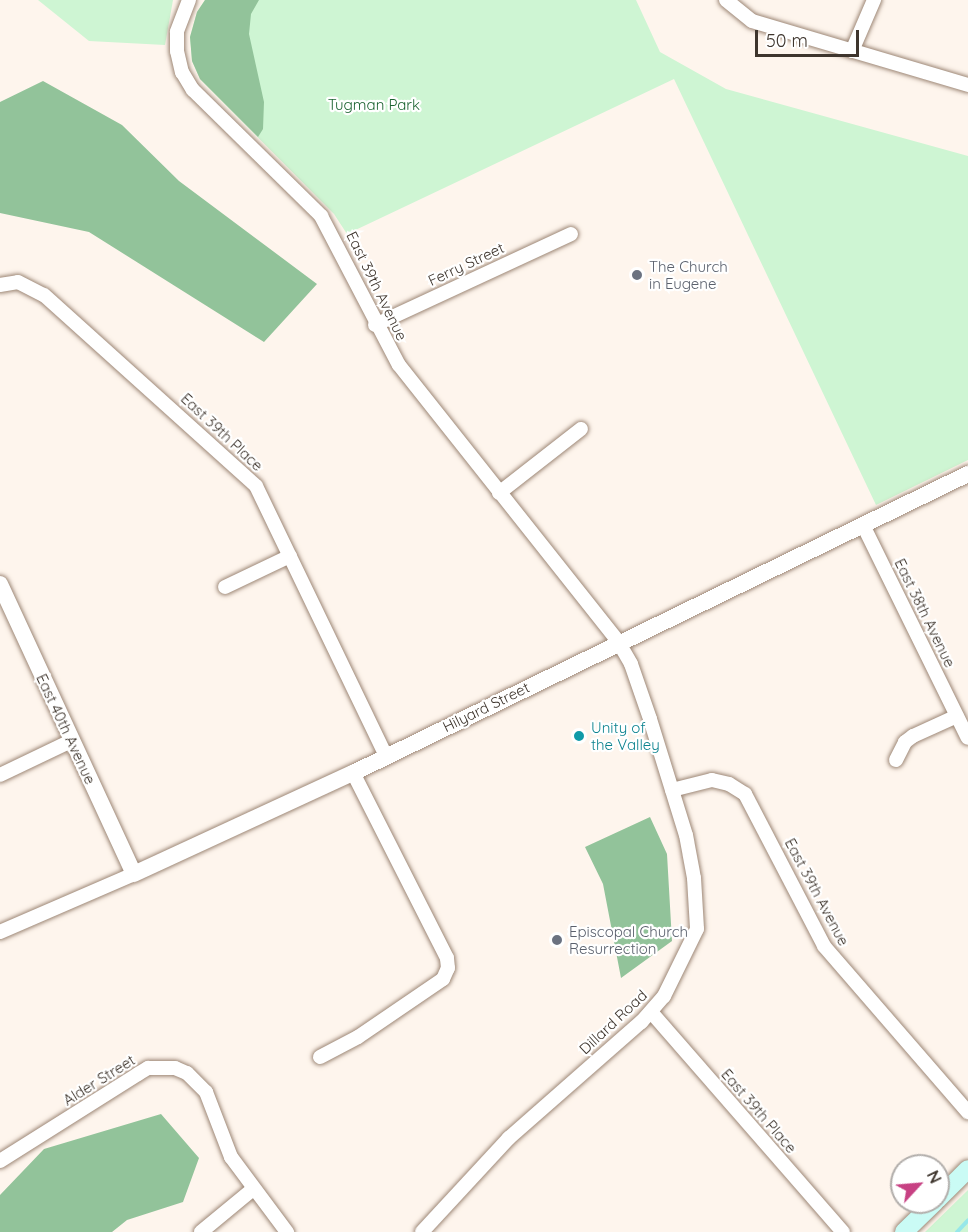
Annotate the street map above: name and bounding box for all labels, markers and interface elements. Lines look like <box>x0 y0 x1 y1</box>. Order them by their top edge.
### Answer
scale bar <box>758 18 862 56</box>
text: 50 m <box>766 29 808 52</box>
park label: Tugman Park <box>328 96 420 114</box>
street label: East 39th Avenue <box>343 229 411 343</box>
street label: Ferry Street <box>425 239 507 289</box>
place label: The Church in Eugene <box>649 257 728 292</box>
marker: The Church in Eugene <box>630 268 644 282</box>
street label: East 39th Place <box>177 389 267 475</box>
street label: East 38th Avenue <box>891 556 959 670</box>
street label: East 40th Avenue <box>33 671 99 787</box>
street label: Hilyard Street <box>440 678 532 736</box>
place label: Unity of the Valley <box>591 718 660 753</box>
marker: Unity of the Valley <box>572 729 586 743</box>
street label: East 39th Avenue <box>781 835 853 949</box>
place label: Episcopal Church Resurrection <box>569 922 688 957</box>
marker: Episcopal Church Resurrection <box>550 933 564 947</box>
street label: Dillard Road <box>575 986 651 1058</box>
street label: Alder Street <box>60 1051 138 1109</box>
street label: East 39th Place <box>718 1065 800 1157</box>
north arrow <box>890 1154 950 1214</box>
text: N <box>923 1167 946 1187</box>

